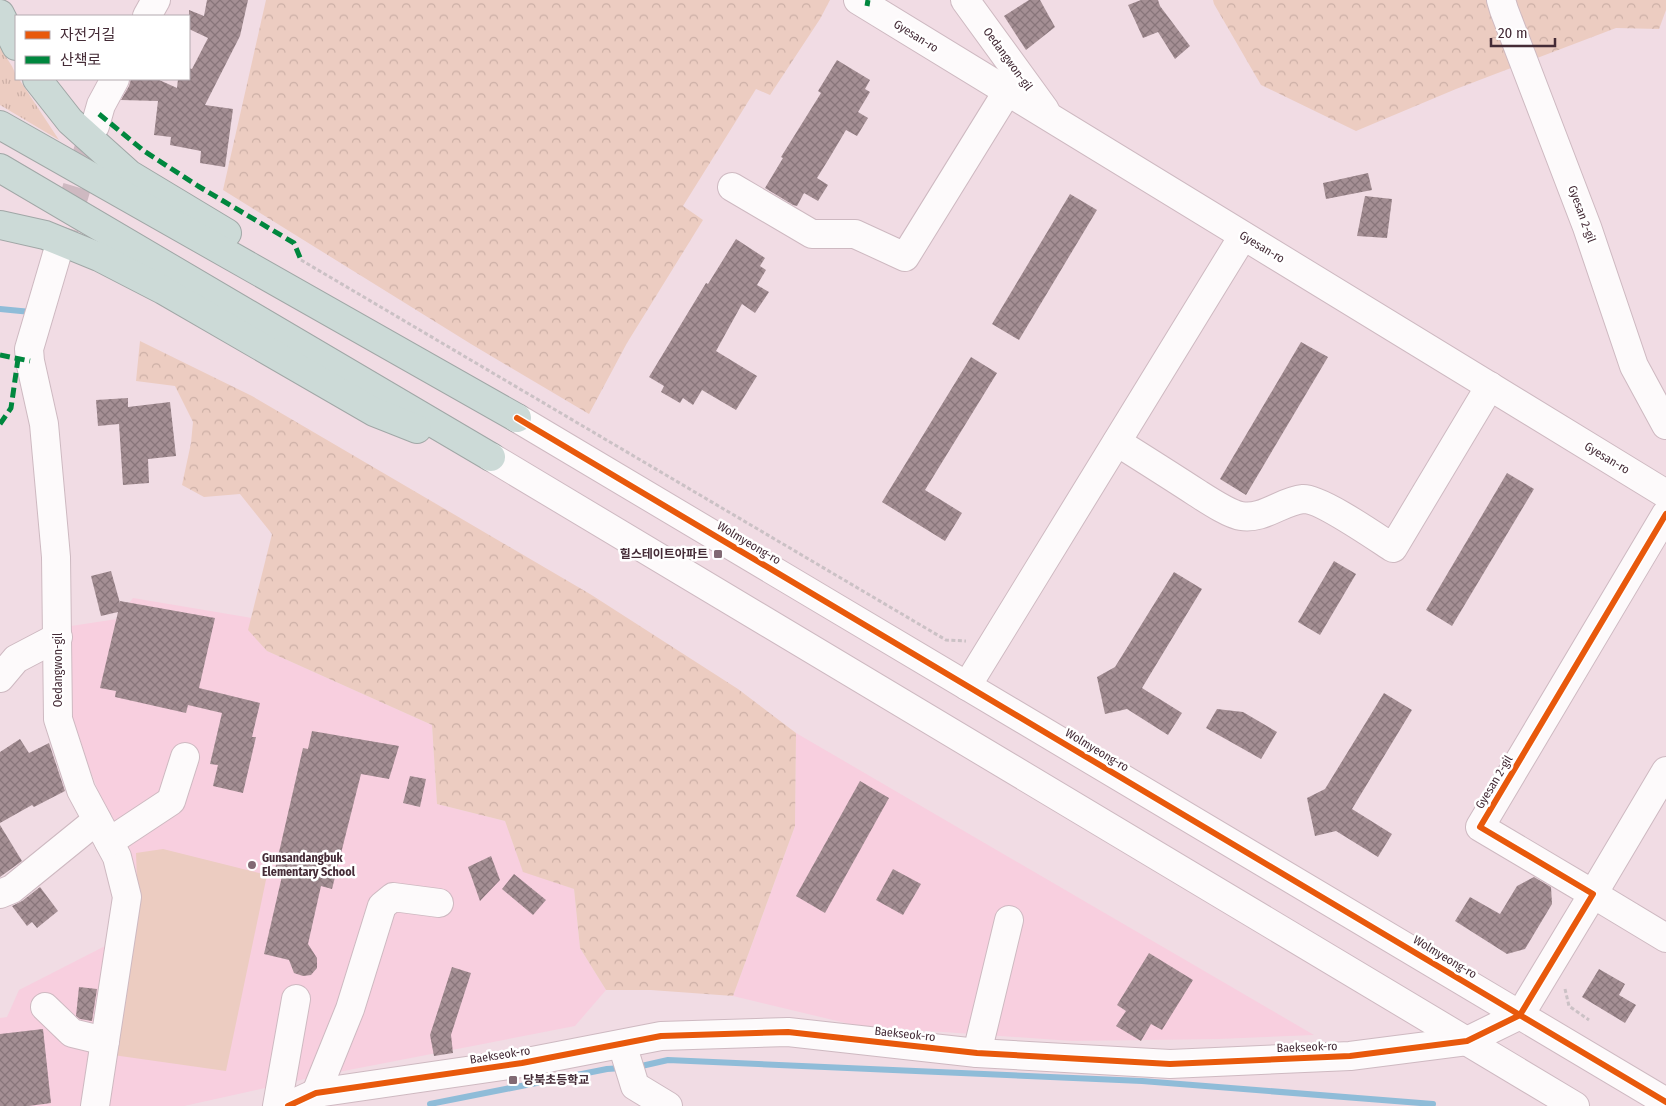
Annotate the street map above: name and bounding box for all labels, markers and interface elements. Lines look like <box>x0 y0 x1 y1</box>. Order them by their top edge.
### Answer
legend <box>15 15 190 80</box>
scale bar <box>1491 15 1555 47</box>
street label: Gyesan-ro <box>891 17 941 55</box>
text: 20 m <box>1498 24 1528 42</box>
street label: Oedangwon-gil <box>980 25 1036 93</box>
text: 자전거길 <box>60 26 115 44</box>
text: 산책로 <box>60 51 101 69</box>
street label: Gyesan 2-gil <box>1565 184 1599 244</box>
street label: Gyesan-ro <box>1237 228 1287 266</box>
street label: Gyesan-ro <box>1582 439 1632 477</box>
street label: Wolmyeong-ro <box>715 519 783 567</box>
place label: 힐스테이트아파트 <box>620 547 708 561</box>
marker: 힐스테이트아파트 <box>712 548 724 560</box>
street label: Oedangwon-gil <box>51 633 65 707</box>
street label: Wolmyeong-ro <box>1063 726 1131 774</box>
street label: Gyesan 2-gil <box>1473 753 1515 811</box>
place label: Gunsandangbuk Elementary School <box>262 851 356 879</box>
marker: Gunsandangbuk Elementary School <box>246 859 258 871</box>
street label: Wolmyeong-ro <box>1411 933 1479 981</box>
street label: Baekseok-ro <box>874 1024 936 1044</box>
street label: Baekseok-ro <box>1276 1039 1338 1055</box>
street label: Baekseok-ro <box>469 1043 531 1067</box>
place label: 당북초등학교 <box>523 1073 589 1087</box>
marker: 당북초등학교 <box>507 1074 519 1086</box>

